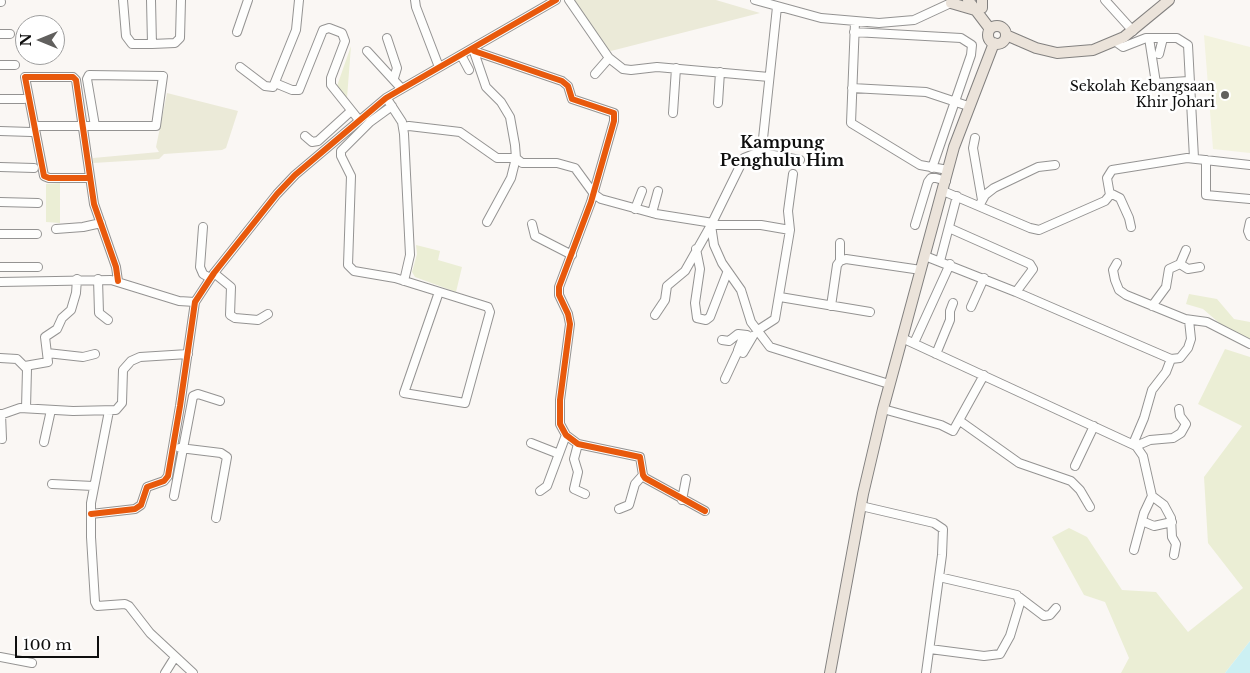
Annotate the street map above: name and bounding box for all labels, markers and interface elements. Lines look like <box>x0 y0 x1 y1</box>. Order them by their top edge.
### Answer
north arrow <box>15 15 65 65</box>
text: N <box>17 33 35 47</box>
place label: Sekolah Kebangsaan Khir Johari <box>1070 79 1215 111</box>
marker: Sekolah Kebangsaan Khir Johari <box>1219 89 1231 101</box>
district label: Kampung Penghulu Him <box>720 133 844 171</box>
scale bar <box>18 626 101 658</box>
text: 100 m <box>23 635 72 654</box>

